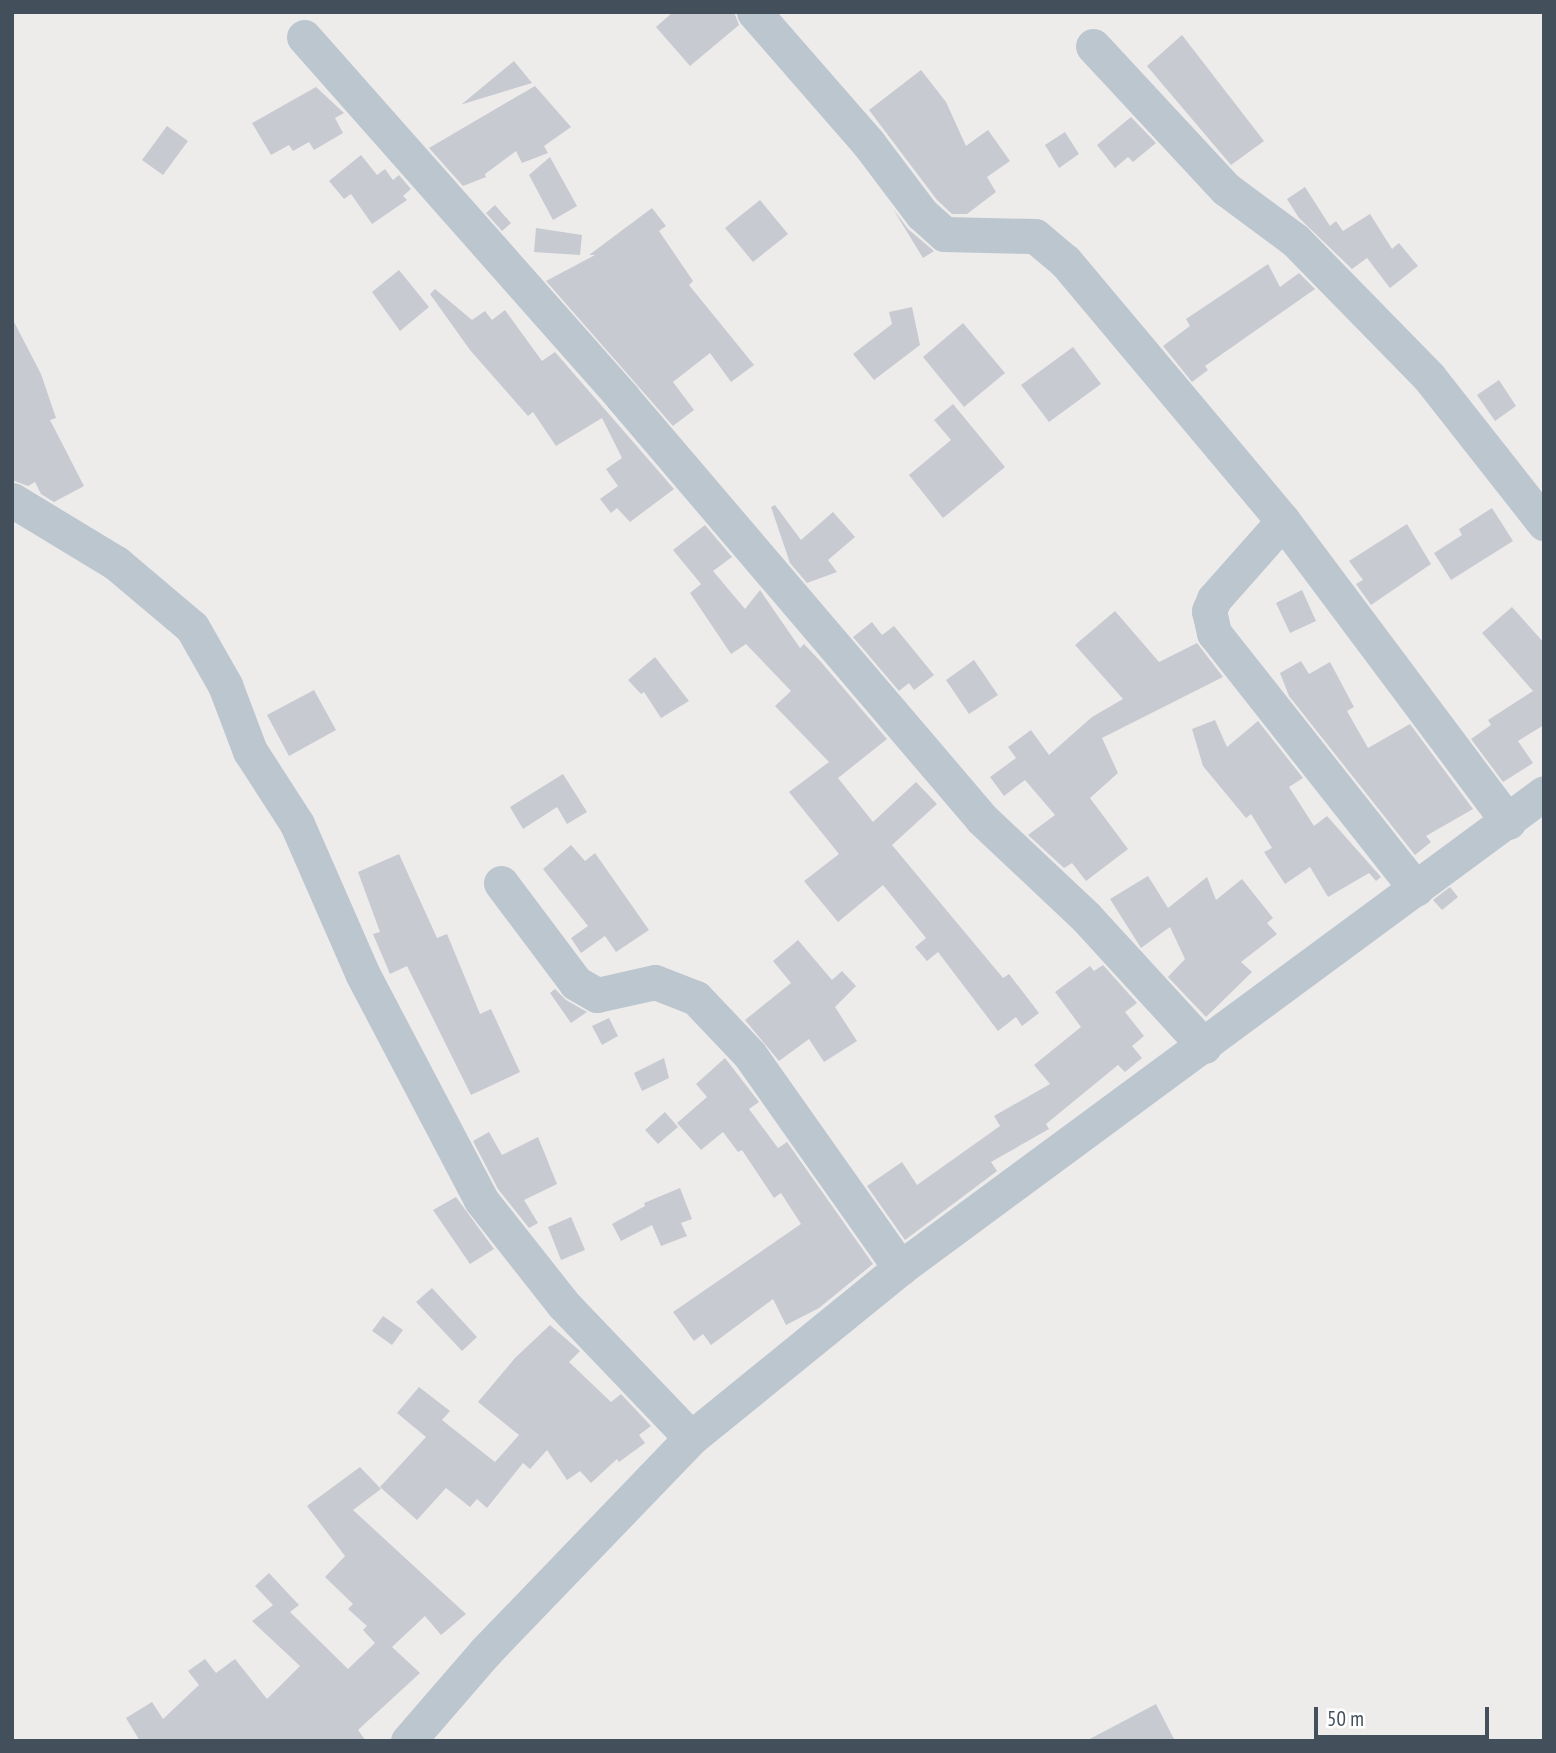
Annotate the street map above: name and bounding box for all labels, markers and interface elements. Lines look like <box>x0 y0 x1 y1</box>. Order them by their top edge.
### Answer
scale bar <box>1318 1694 1493 1738</box>
text: 50 m <box>1327 1705 1364 1732</box>

